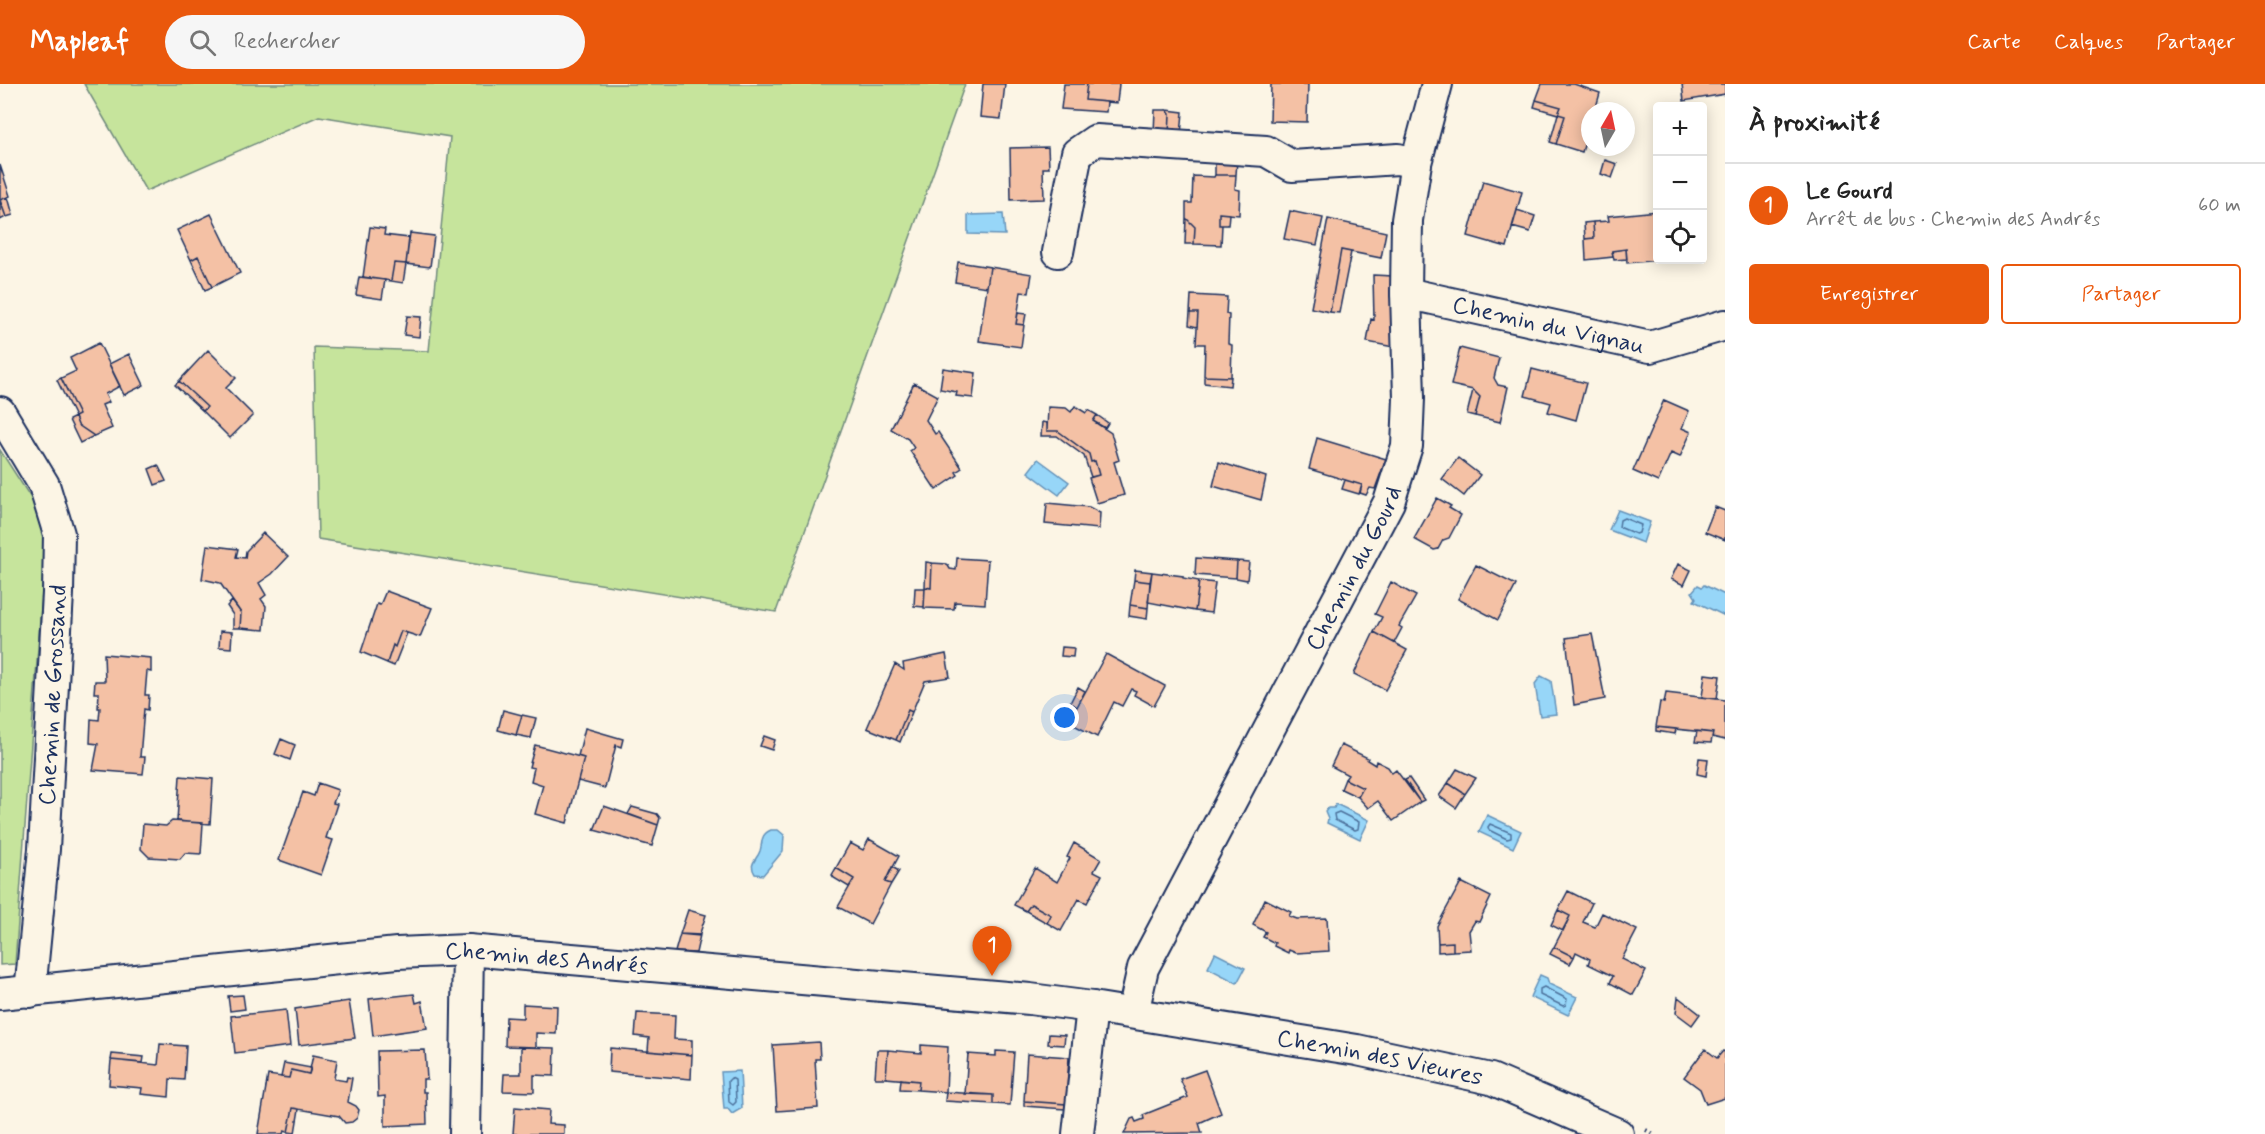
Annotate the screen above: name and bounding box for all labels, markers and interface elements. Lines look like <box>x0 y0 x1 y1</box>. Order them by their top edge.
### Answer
search box <box>165 15 585 69</box>
text: Mapleaf <box>30 24 129 61</box>
icon: search <box>186 26 219 59</box>
text: Rechercher <box>234 28 341 56</box>
text: Carte <box>1967 28 2021 56</box>
text: Calques <box>2054 28 2123 56</box>
text: Partager <box>2156 28 2235 56</box>
north arrow <box>1581 102 1635 156</box>
map controls <box>1653 102 1707 264</box>
button: + <box>1653 102 1707 156</box>
text: À proximité <box>1749 106 1880 140</box>
button: − <box>1653 156 1707 210</box>
text: Le Gourd <box>1806 178 1893 206</box>
text: 1 <box>1764 192 1773 219</box>
text: 60 m <box>2198 192 2241 219</box>
text: Arrêt de bus · Chemin des Andrés <box>1806 206 2100 233</box>
button: locate <box>1653 210 1707 264</box>
button: Enregistrer <box>1749 264 1989 324</box>
button: Partager <box>2001 264 2241 324</box>
street label: Chemin du Vignau <box>1449 290 1647 362</box>
street label: Chemin du Gourd <box>1299 483 1410 657</box>
street label: Chemin de Grossand <box>32 584 75 806</box>
your location <box>1050 703 1079 732</box>
pin: 1 <box>972 926 1012 976</box>
street label: Chemin des Andrés <box>444 936 650 983</box>
street label: Chemin des Vieures <box>1274 1023 1486 1094</box>

